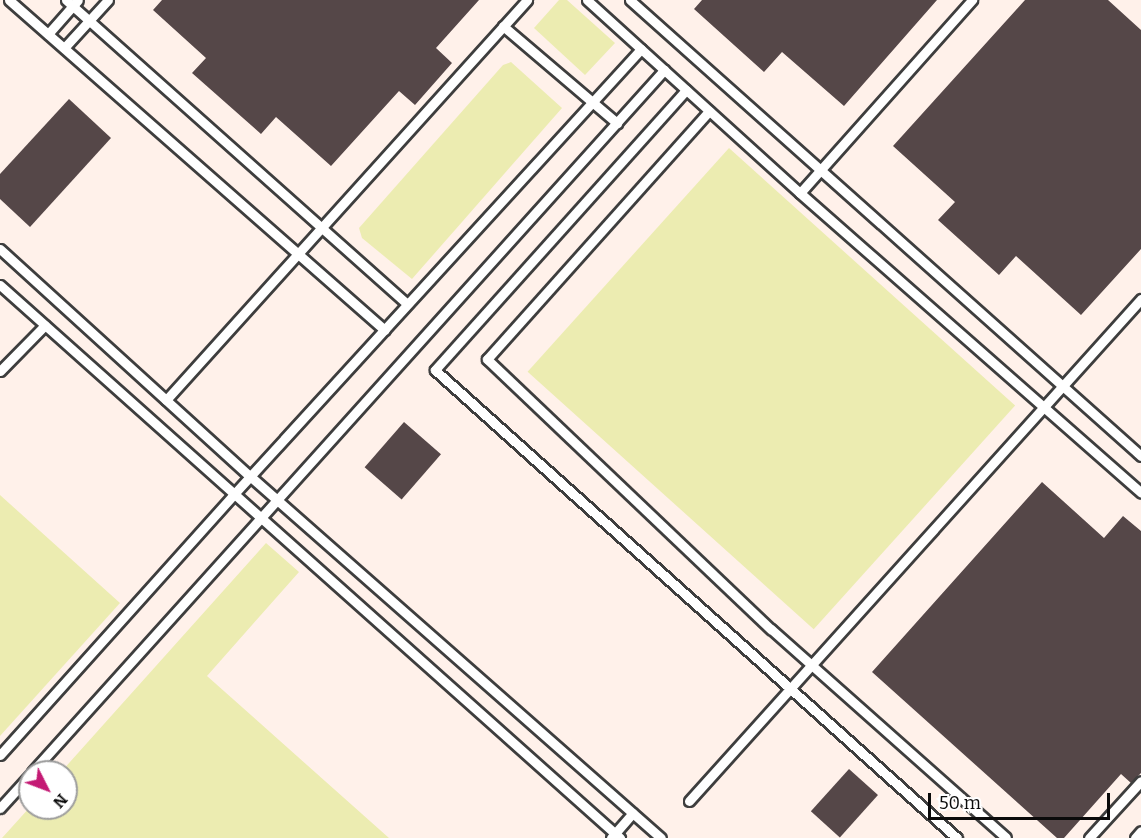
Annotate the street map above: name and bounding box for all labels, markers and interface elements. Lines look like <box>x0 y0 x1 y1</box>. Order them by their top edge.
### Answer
north arrow <box>18 760 78 820</box>
scale bar <box>931 781 1112 819</box>
text: N <box>49 790 71 812</box>
text: 50 m <box>939 792 981 814</box>

